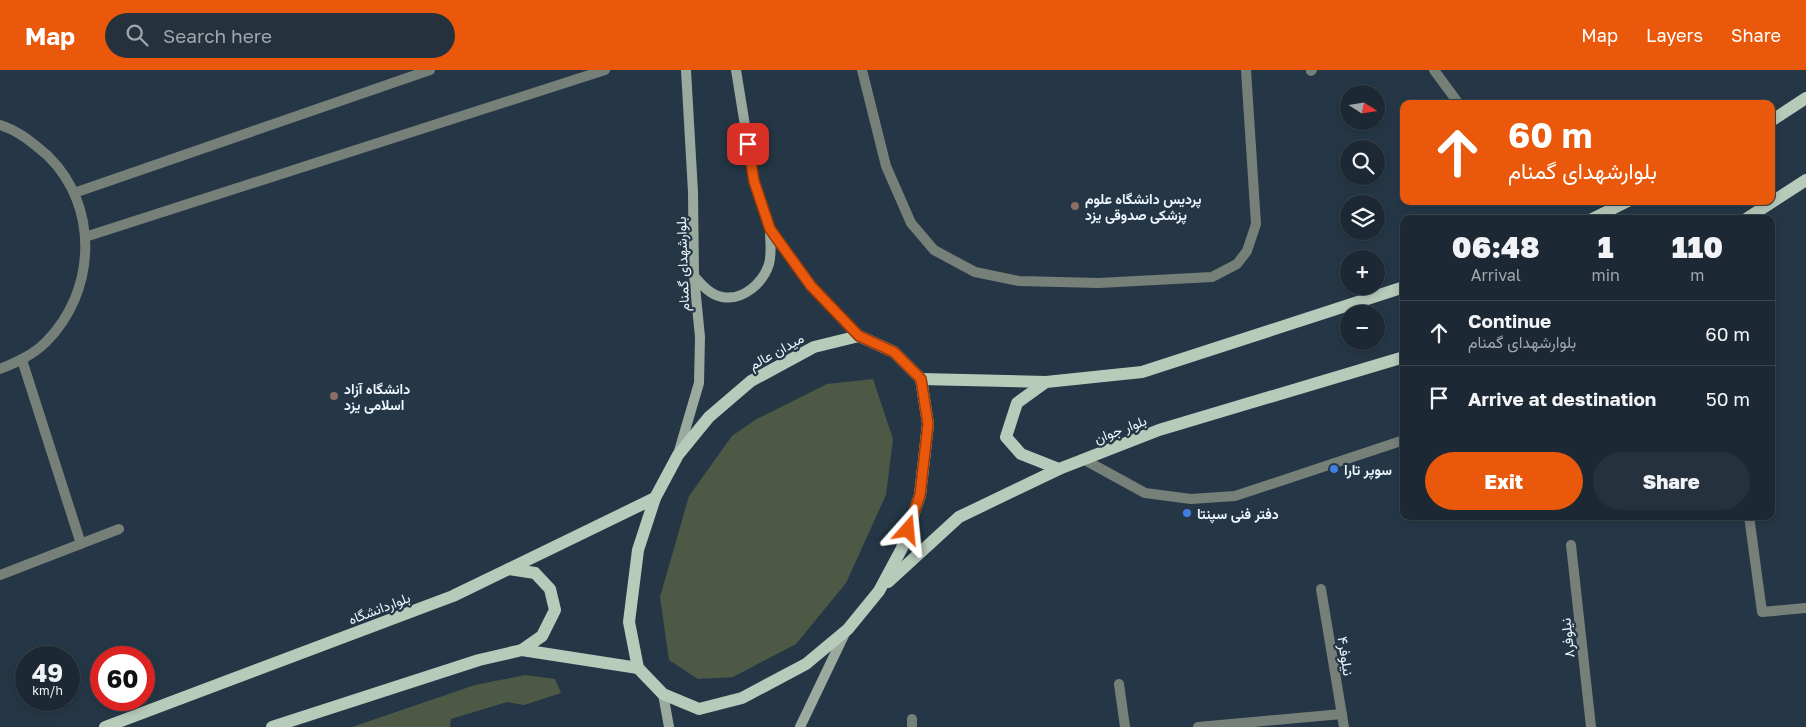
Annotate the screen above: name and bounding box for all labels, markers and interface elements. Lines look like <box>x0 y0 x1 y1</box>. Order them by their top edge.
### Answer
search box <box>105 13 455 58</box>
text: Map <box>25 21 75 50</box>
icon: search <box>123 21 151 49</box>
text: Search here <box>163 24 272 47</box>
text: Map <box>1581 24 1618 46</box>
text: Layers <box>1646 24 1703 46</box>
text: Share <box>1731 24 1781 46</box>
north arrow <box>1340 85 1385 130</box>
map controls <box>1340 85 1385 350</box>
text: 60 m <box>1508 114 1592 156</box>
icon: ahead <box>1425 120 1490 185</box>
pin <box>727 123 769 165</box>
icon: arrive <box>734 130 762 158</box>
button: search <box>1340 140 1385 185</box>
text: بلوارشهدای گمنام <box>1508 157 1657 184</box>
place label: پردیس دانشگاه علوم پزشکی صدوقی یزد <box>1085 190 1202 225</box>
button: layers <box>1340 195 1385 240</box>
marker: پردیس دانشگاه علوم پزشکی صدوقی یزد <box>1069 200 1081 212</box>
street label: بلوارشهدای گمنام <box>672 216 693 312</box>
text: 06:48 <box>1452 229 1540 265</box>
text: 1 <box>1598 229 1614 265</box>
text: 110 <box>1672 229 1723 265</box>
button: + <box>1340 250 1385 295</box>
text: Arrival <box>1471 265 1521 285</box>
text: min <box>1592 265 1620 285</box>
text: m <box>1690 265 1705 285</box>
button: − <box>1340 305 1385 350</box>
text: Continue <box>1468 309 1551 332</box>
icon: ahead <box>1425 319 1453 347</box>
text: 60 m <box>1705 322 1750 345</box>
street label: میدان عالم <box>746 329 807 374</box>
text: بلوارشهدای گمنام <box>1468 332 1576 352</box>
place label: دانشگاه آزاد اسلامی یزد <box>344 380 410 414</box>
icon: arrive <box>1425 384 1453 412</box>
text: Arrive at destination <box>1468 387 1656 410</box>
text: 50 m <box>1706 387 1750 410</box>
marker: دانشگاه آزاد اسلامی یزد <box>328 390 340 402</box>
street label: بلوار جوان <box>1091 411 1149 448</box>
button: Exit <box>1425 452 1583 510</box>
button: Share <box>1593 452 1750 510</box>
place label: سوپر تارا <box>1344 461 1392 480</box>
marker: سوپر تارا <box>1328 463 1340 475</box>
position arrow <box>881 503 933 555</box>
place label: دفتر فنی سپنتا <box>1197 505 1279 524</box>
marker: دفتر فنی سپنتا <box>1181 507 1193 519</box>
street label: بلواردانشگاه <box>346 588 413 628</box>
street label: نیلوفر۸ <box>1556 617 1579 659</box>
street label: نیلوفر۴ <box>1334 635 1357 677</box>
speed limit sign: 60 <box>90 646 155 711</box>
text: 49 <box>32 657 63 688</box>
text: km/h <box>32 683 63 698</box>

